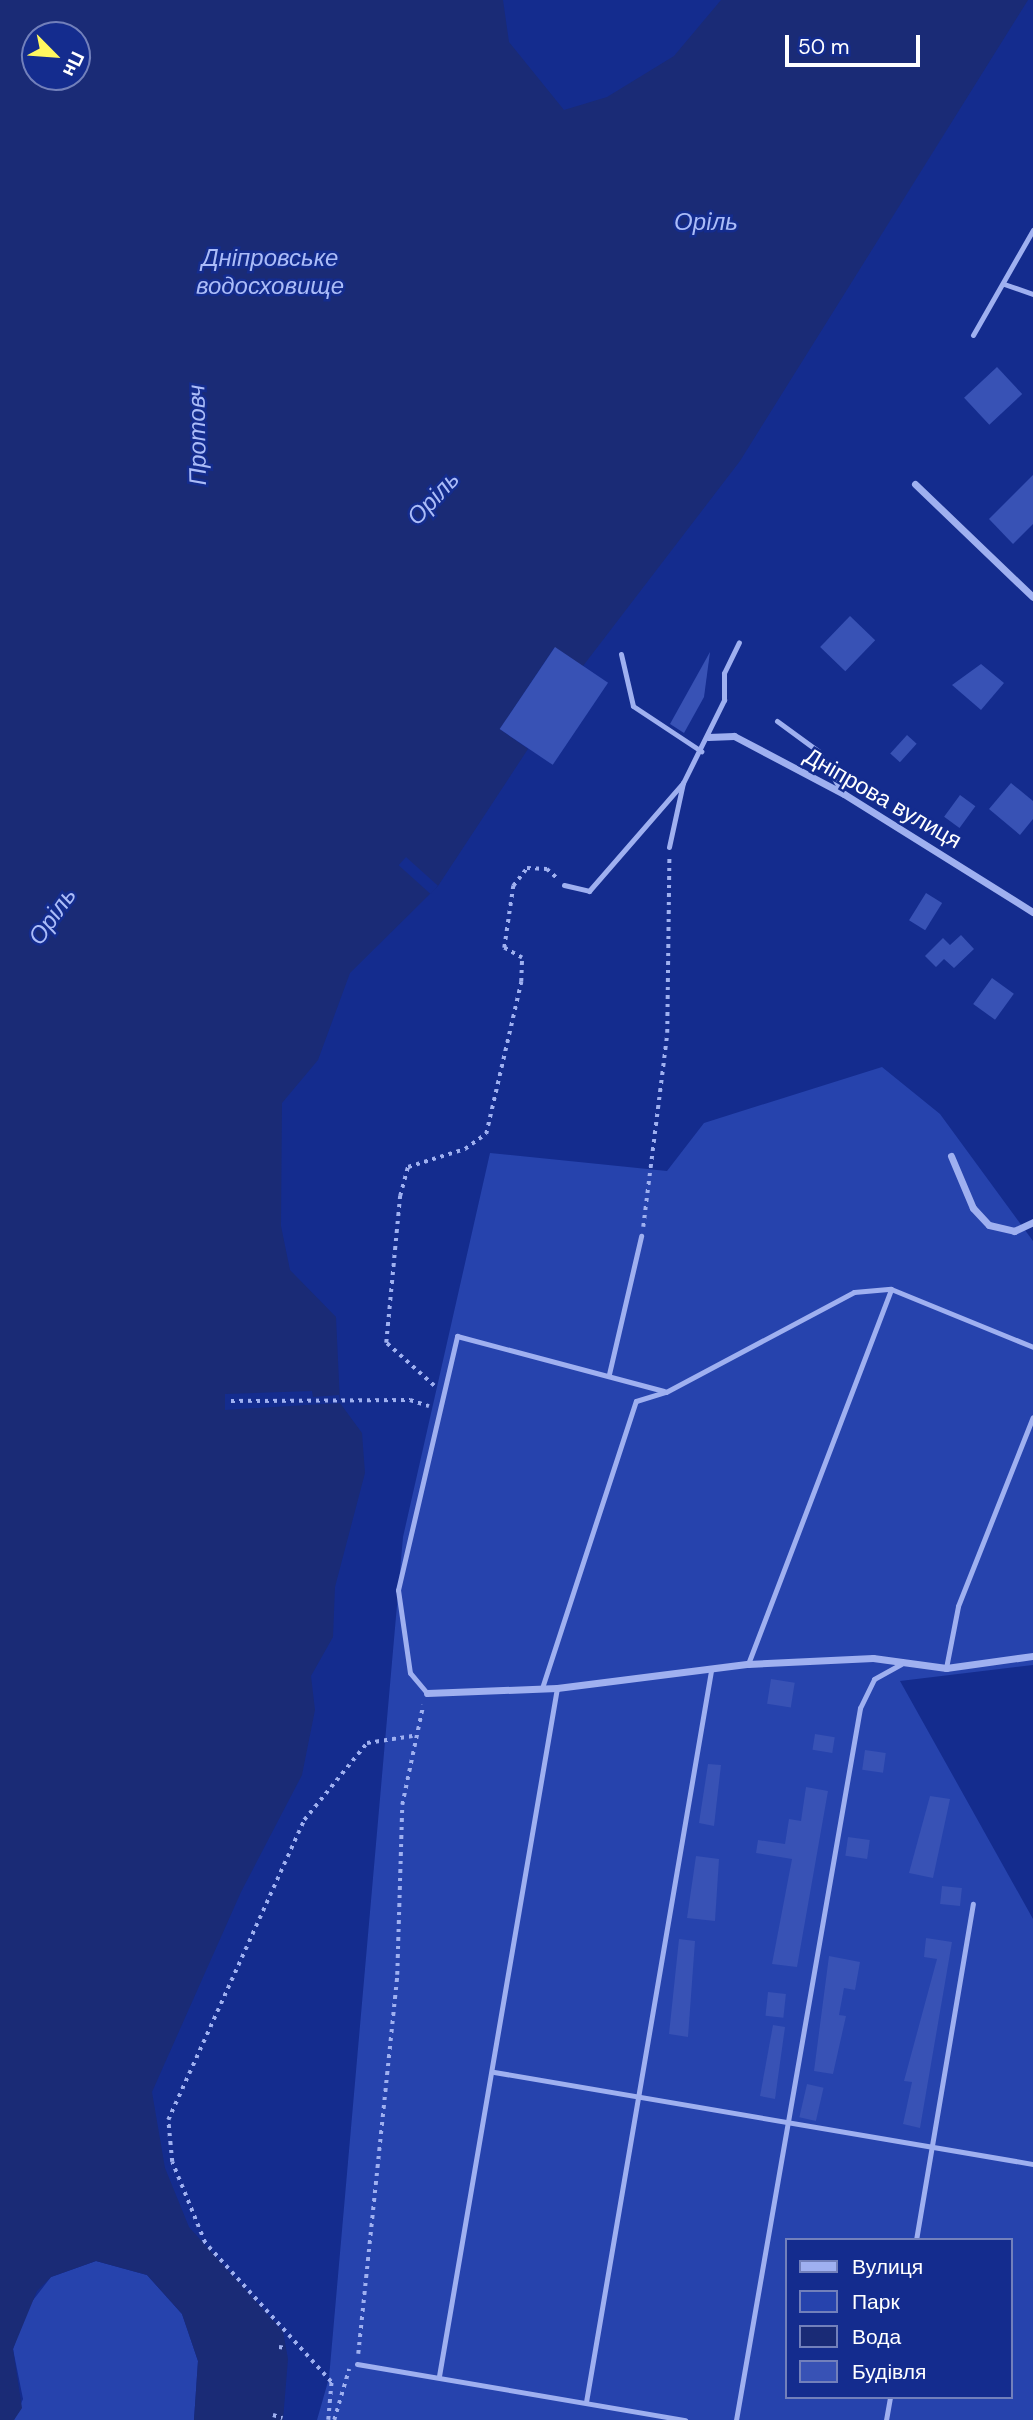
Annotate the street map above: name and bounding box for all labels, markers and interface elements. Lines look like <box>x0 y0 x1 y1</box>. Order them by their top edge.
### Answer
north arrow <box>21 21 91 91</box>
scale bar <box>788 21 923 65</box>
text: 50 m <box>798 33 849 61</box>
text: Пн <box>57 48 90 81</box>
water label: Орiль <box>674 208 738 236</box>
water label: Дніпровське водосховище <box>196 244 344 300</box>
water label: Протовч <box>182 384 212 486</box>
water label: Оріль <box>401 465 465 531</box>
street label: Дніпрова вулиця <box>800 742 966 854</box>
water label: Оріль <box>22 882 82 950</box>
legend <box>785 2238 1012 2399</box>
text: Вулиця <box>852 2253 923 2281</box>
text: Парк <box>852 2288 900 2316</box>
text: Вода <box>852 2323 901 2351</box>
text: Будівля <box>852 2358 926 2386</box>

